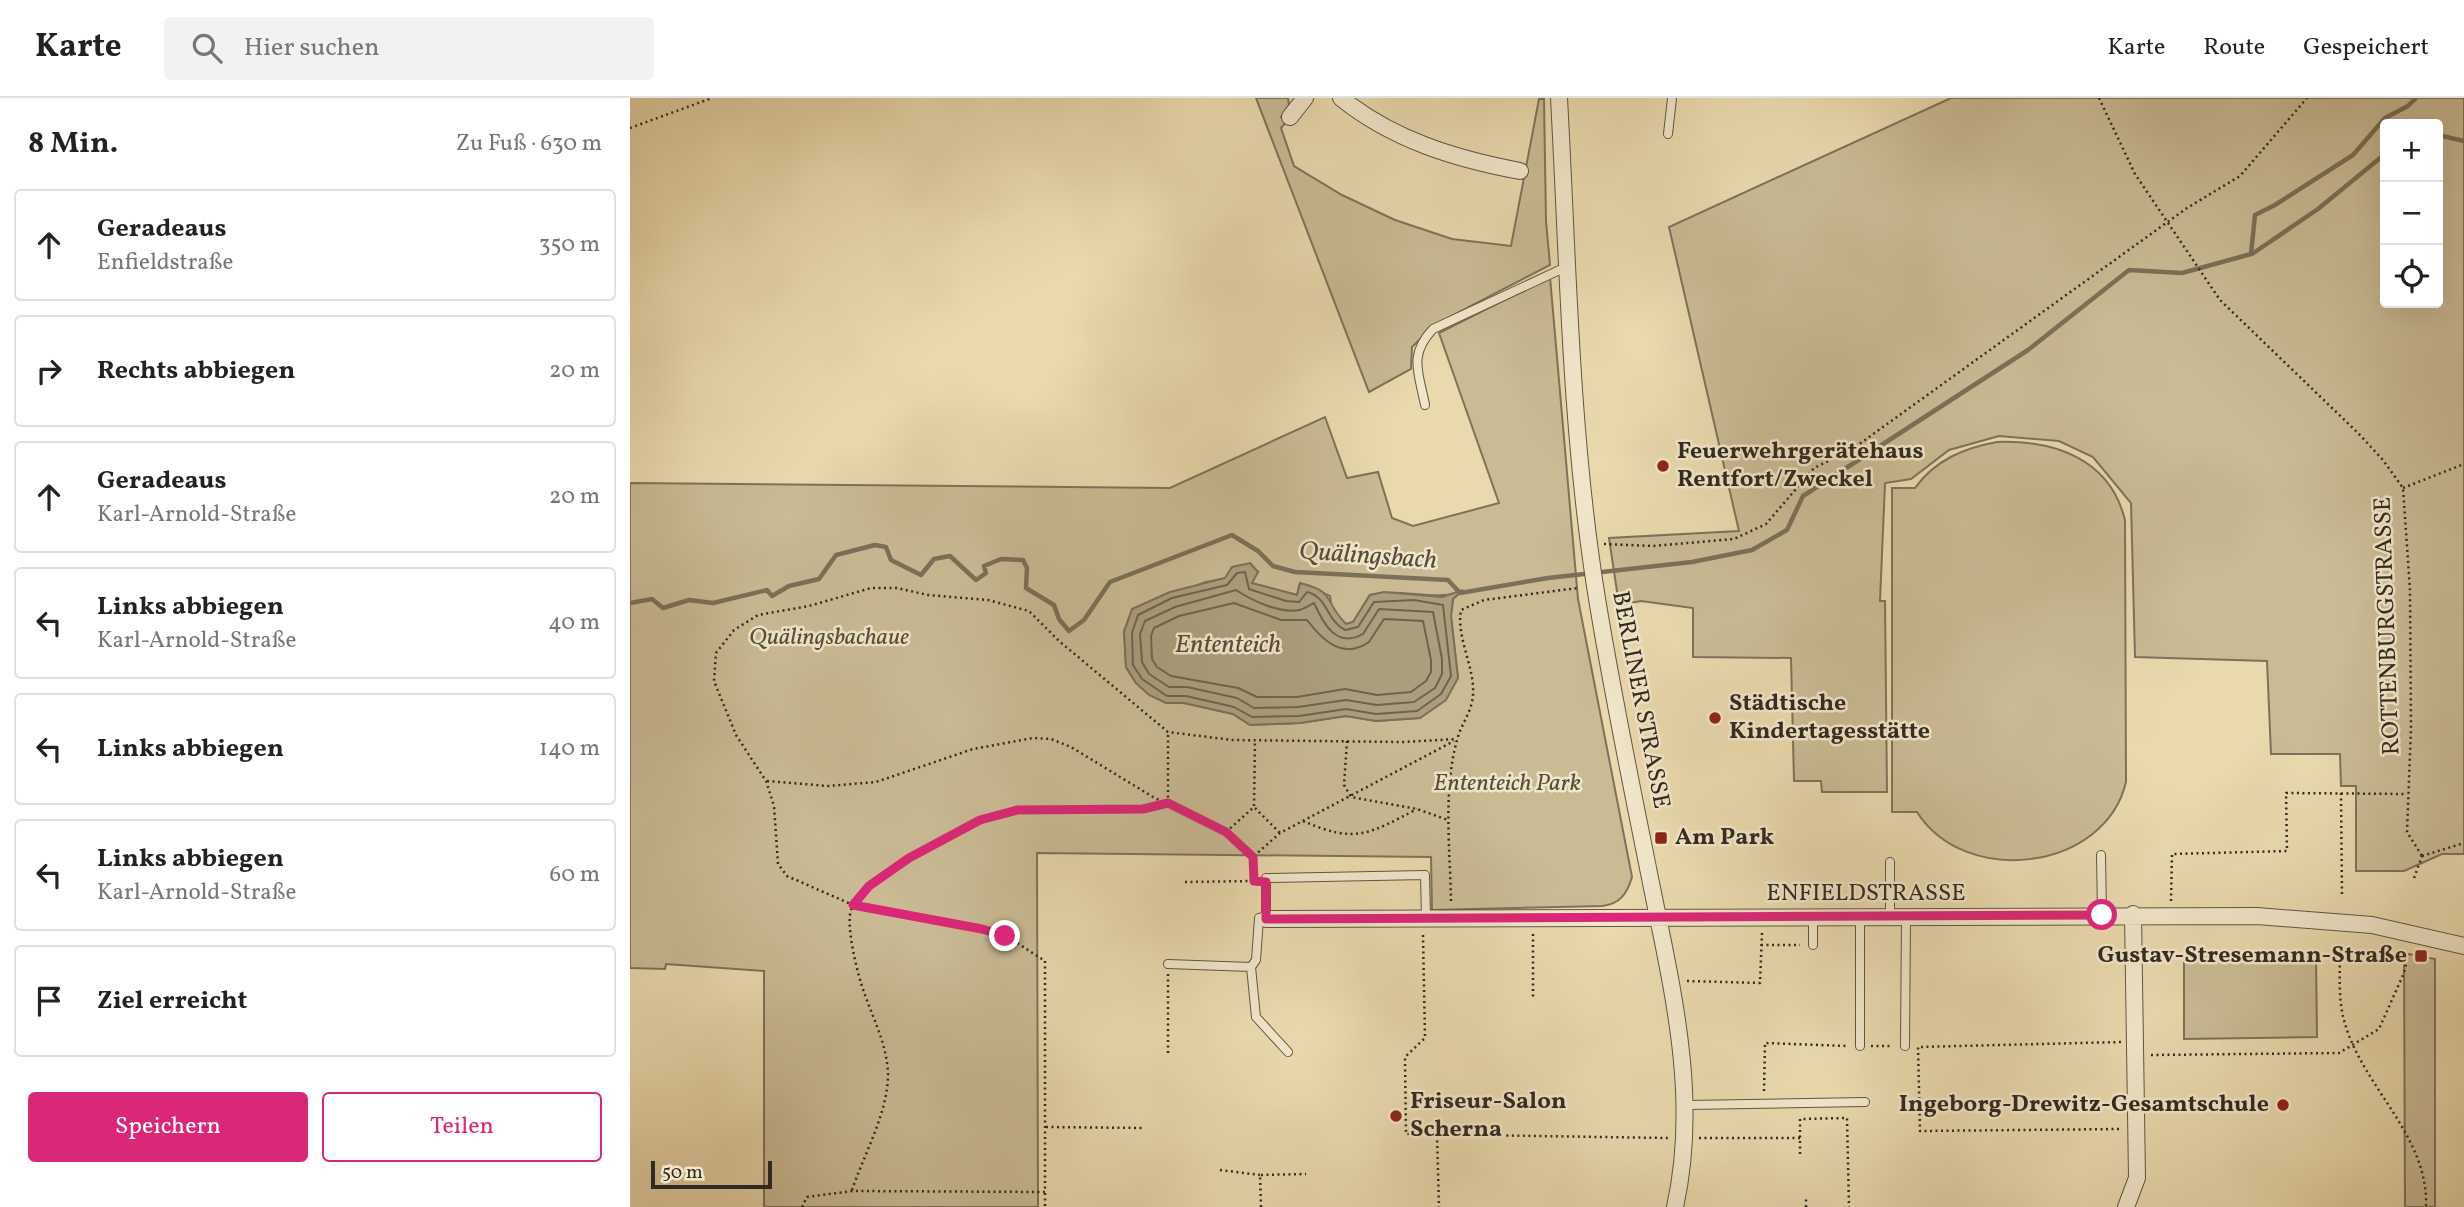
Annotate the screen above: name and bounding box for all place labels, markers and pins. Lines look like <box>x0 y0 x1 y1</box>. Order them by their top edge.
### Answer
place label: Feuerwehrgerätehaus Rentfort/Zweckel <box>1677 435 1924 497</box>
marker: Feuerwehrgerätehaus Rentfort/Zweckel <box>1655 458 1671 474</box>
place label: Städtische Kindertagesstätte <box>1729 687 1930 749</box>
marker: Städtische Kindertagesstätte <box>1707 710 1723 726</box>
place label: Am Park <box>1675 821 1775 855</box>
marker: Am Park <box>1653 830 1669 846</box>
place label: Gustav-Stresemann-Straße <box>2098 939 2407 973</box>
marker: Gustav-Stresemann-Straße <box>2413 948 2429 964</box>
place label: Friseur-Salon Scherna <box>1410 1085 1567 1147</box>
place label: Ingeborg-Drewitz-Gesamtschule <box>1899 1088 2269 1122</box>
marker: Ingeborg-Drewitz-Gesamtschule <box>2275 1097 2291 1113</box>
marker: Friseur-Salon Scherna <box>1388 1108 1404 1124</box>

